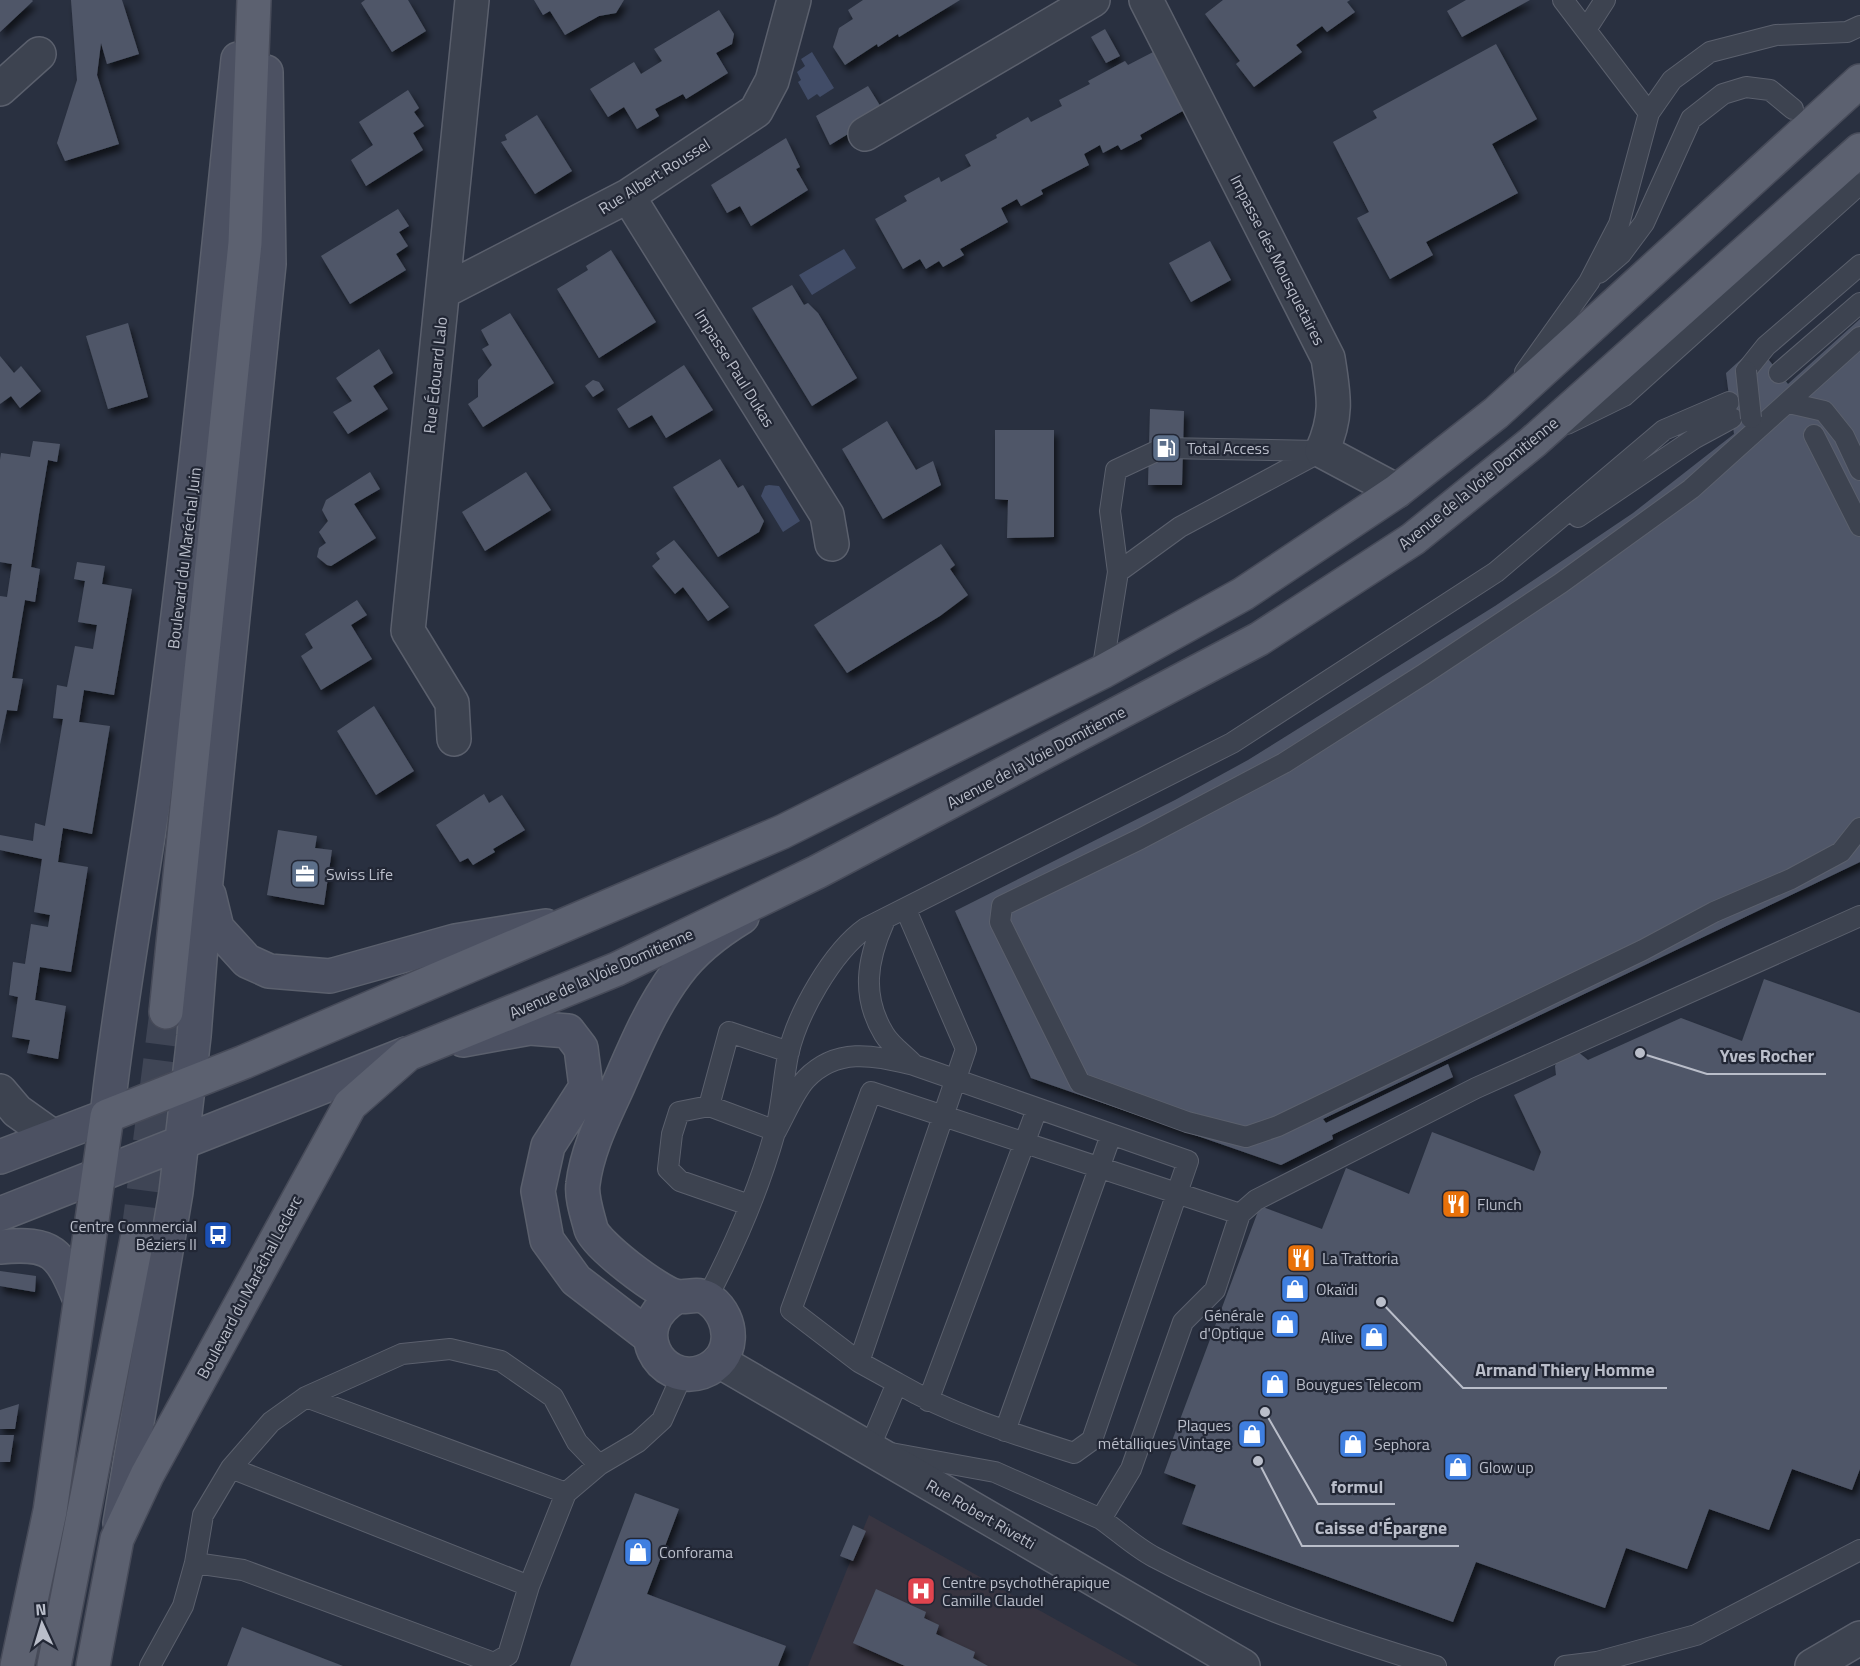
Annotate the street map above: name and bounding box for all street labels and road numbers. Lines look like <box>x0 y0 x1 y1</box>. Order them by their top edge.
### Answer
street label: Rue Albert Roussel <box>594 132 714 220</box>
street label: Impasse des Mousquetaires <box>1225 171 1331 349</box>
street label: Impasse Paul Dukas <box>689 304 781 432</box>
street label: Rue Édouard Lalo <box>417 315 453 435</box>
street label: Avenue de la Voie Domitienne <box>1393 411 1563 555</box>
street label: Boulevard du Maréchal Juin <box>161 466 207 650</box>
street label: Avenue de la Voie Domitienne <box>942 700 1130 814</box>
street label: Avenue de la Voie Domitienne <box>505 921 697 1025</box>
street label: Boulevard du Maréchal Leclerc <box>190 1191 308 1383</box>
street label: Rue Robert Rivetti <box>922 1473 1040 1555</box>

